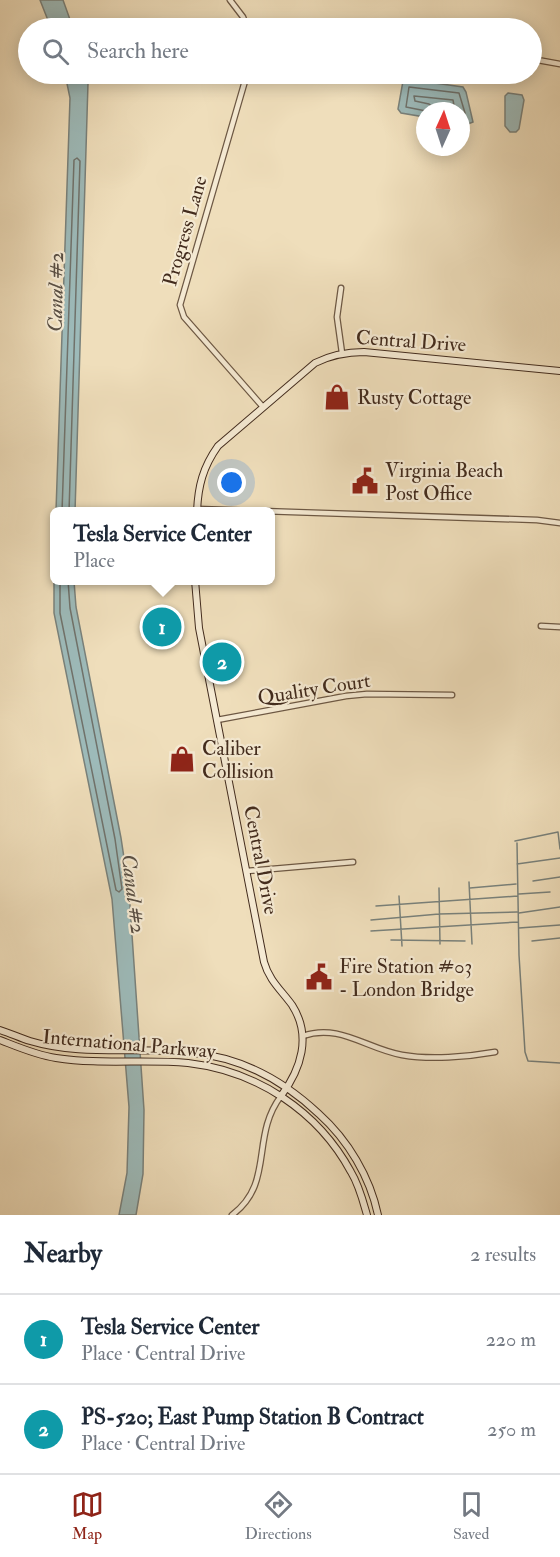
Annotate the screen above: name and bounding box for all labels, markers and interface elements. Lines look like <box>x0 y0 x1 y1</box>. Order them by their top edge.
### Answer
search box <box>18 18 542 84</box>
icon: search <box>39 35 72 68</box>
text: Search here <box>87 37 189 65</box>
north arrow <box>416 102 470 156</box>
street label: Progress Lane <box>157 173 213 289</box>
water label: Canal #2 <box>42 252 70 332</box>
street label: Central Drive <box>355 325 467 357</box>
shop icon: Rusty Cottage <box>322 382 352 412</box>
place label: Rusty Cottage <box>357 385 471 410</box>
place label: Virginia Beach Post Office <box>385 458 504 506</box>
public building icon: Virginia Beach Post Office <box>350 466 380 496</box>
your location <box>217 468 246 497</box>
popup <box>50 507 275 585</box>
text: Tesla Service Center <box>73 520 252 548</box>
text: Place <box>73 548 115 573</box>
pin: 1 <box>142 604 182 650</box>
pin: 2 <box>202 640 242 684</box>
street label: Quality Court <box>256 668 373 710</box>
place label: Caliber Collision <box>202 736 274 784</box>
shop icon: Caliber Collision <box>167 744 197 774</box>
street label: Central Drive <box>238 803 284 917</box>
water label: Canal #2 <box>115 853 151 935</box>
place label: Fire Station #03 - London Bridge <box>339 954 474 1002</box>
public building icon: Fire Station #03 - London Bridge <box>304 962 334 992</box>
street label: International Parkway <box>41 1024 218 1064</box>
text: Nearby <box>24 1238 102 1270</box>
text: 2 results <box>470 1242 536 1267</box>
text: Tesla Service Center <box>81 1313 259 1341</box>
text: 1 <box>40 1327 47 1352</box>
text: 220 m <box>486 1327 536 1352</box>
text: Place · Central Drive <box>81 1341 245 1366</box>
text: PS-520; East Pump Station B Contract <box>81 1403 424 1431</box>
text: 2 <box>38 1417 49 1442</box>
text: 250 m <box>487 1417 536 1442</box>
text: Place · Central Drive <box>81 1431 245 1456</box>
tab: Map <box>71 1488 104 1544</box>
tab: Directions <box>245 1488 312 1544</box>
tab: Saved <box>453 1488 489 1544</box>

